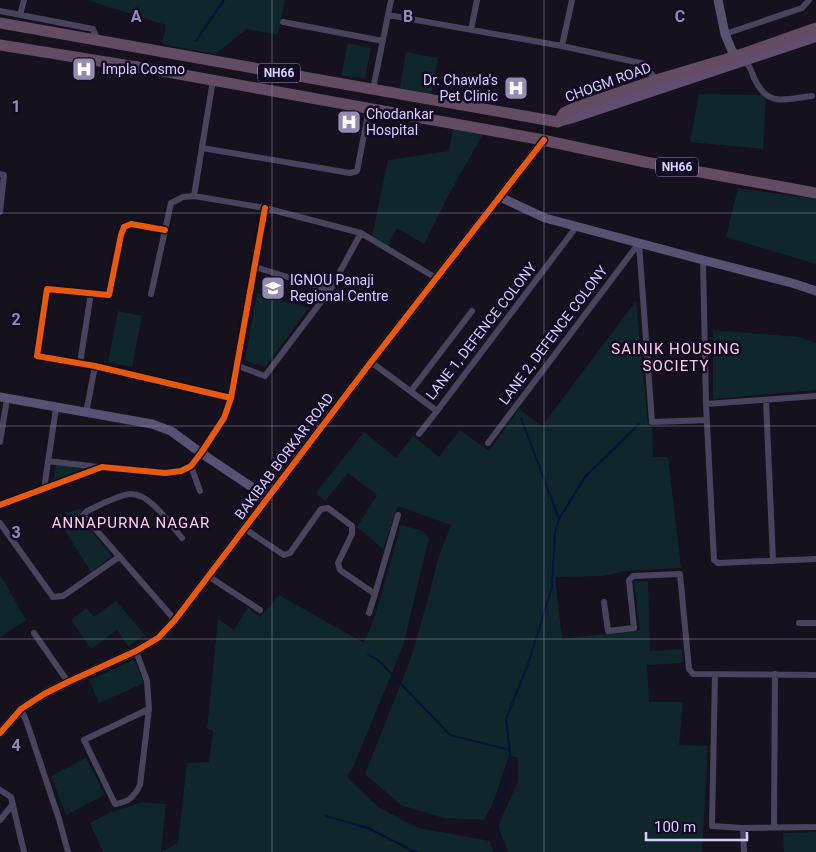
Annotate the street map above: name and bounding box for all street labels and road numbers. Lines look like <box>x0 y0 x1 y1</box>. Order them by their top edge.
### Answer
street label: CHOGM ROAD <box>563 59 653 105</box>
road number: NH66 <box>258 64 300 82</box>
road number: NH66 <box>656 158 698 176</box>
street label: LANE 1, DEFENCE COLONY <box>423 259 540 403</box>
street label: LANE 2, DEFENCE COLONY <box>496 262 611 407</box>
street label: BAKIBAB BORKAR ROAD <box>231 390 337 522</box>

